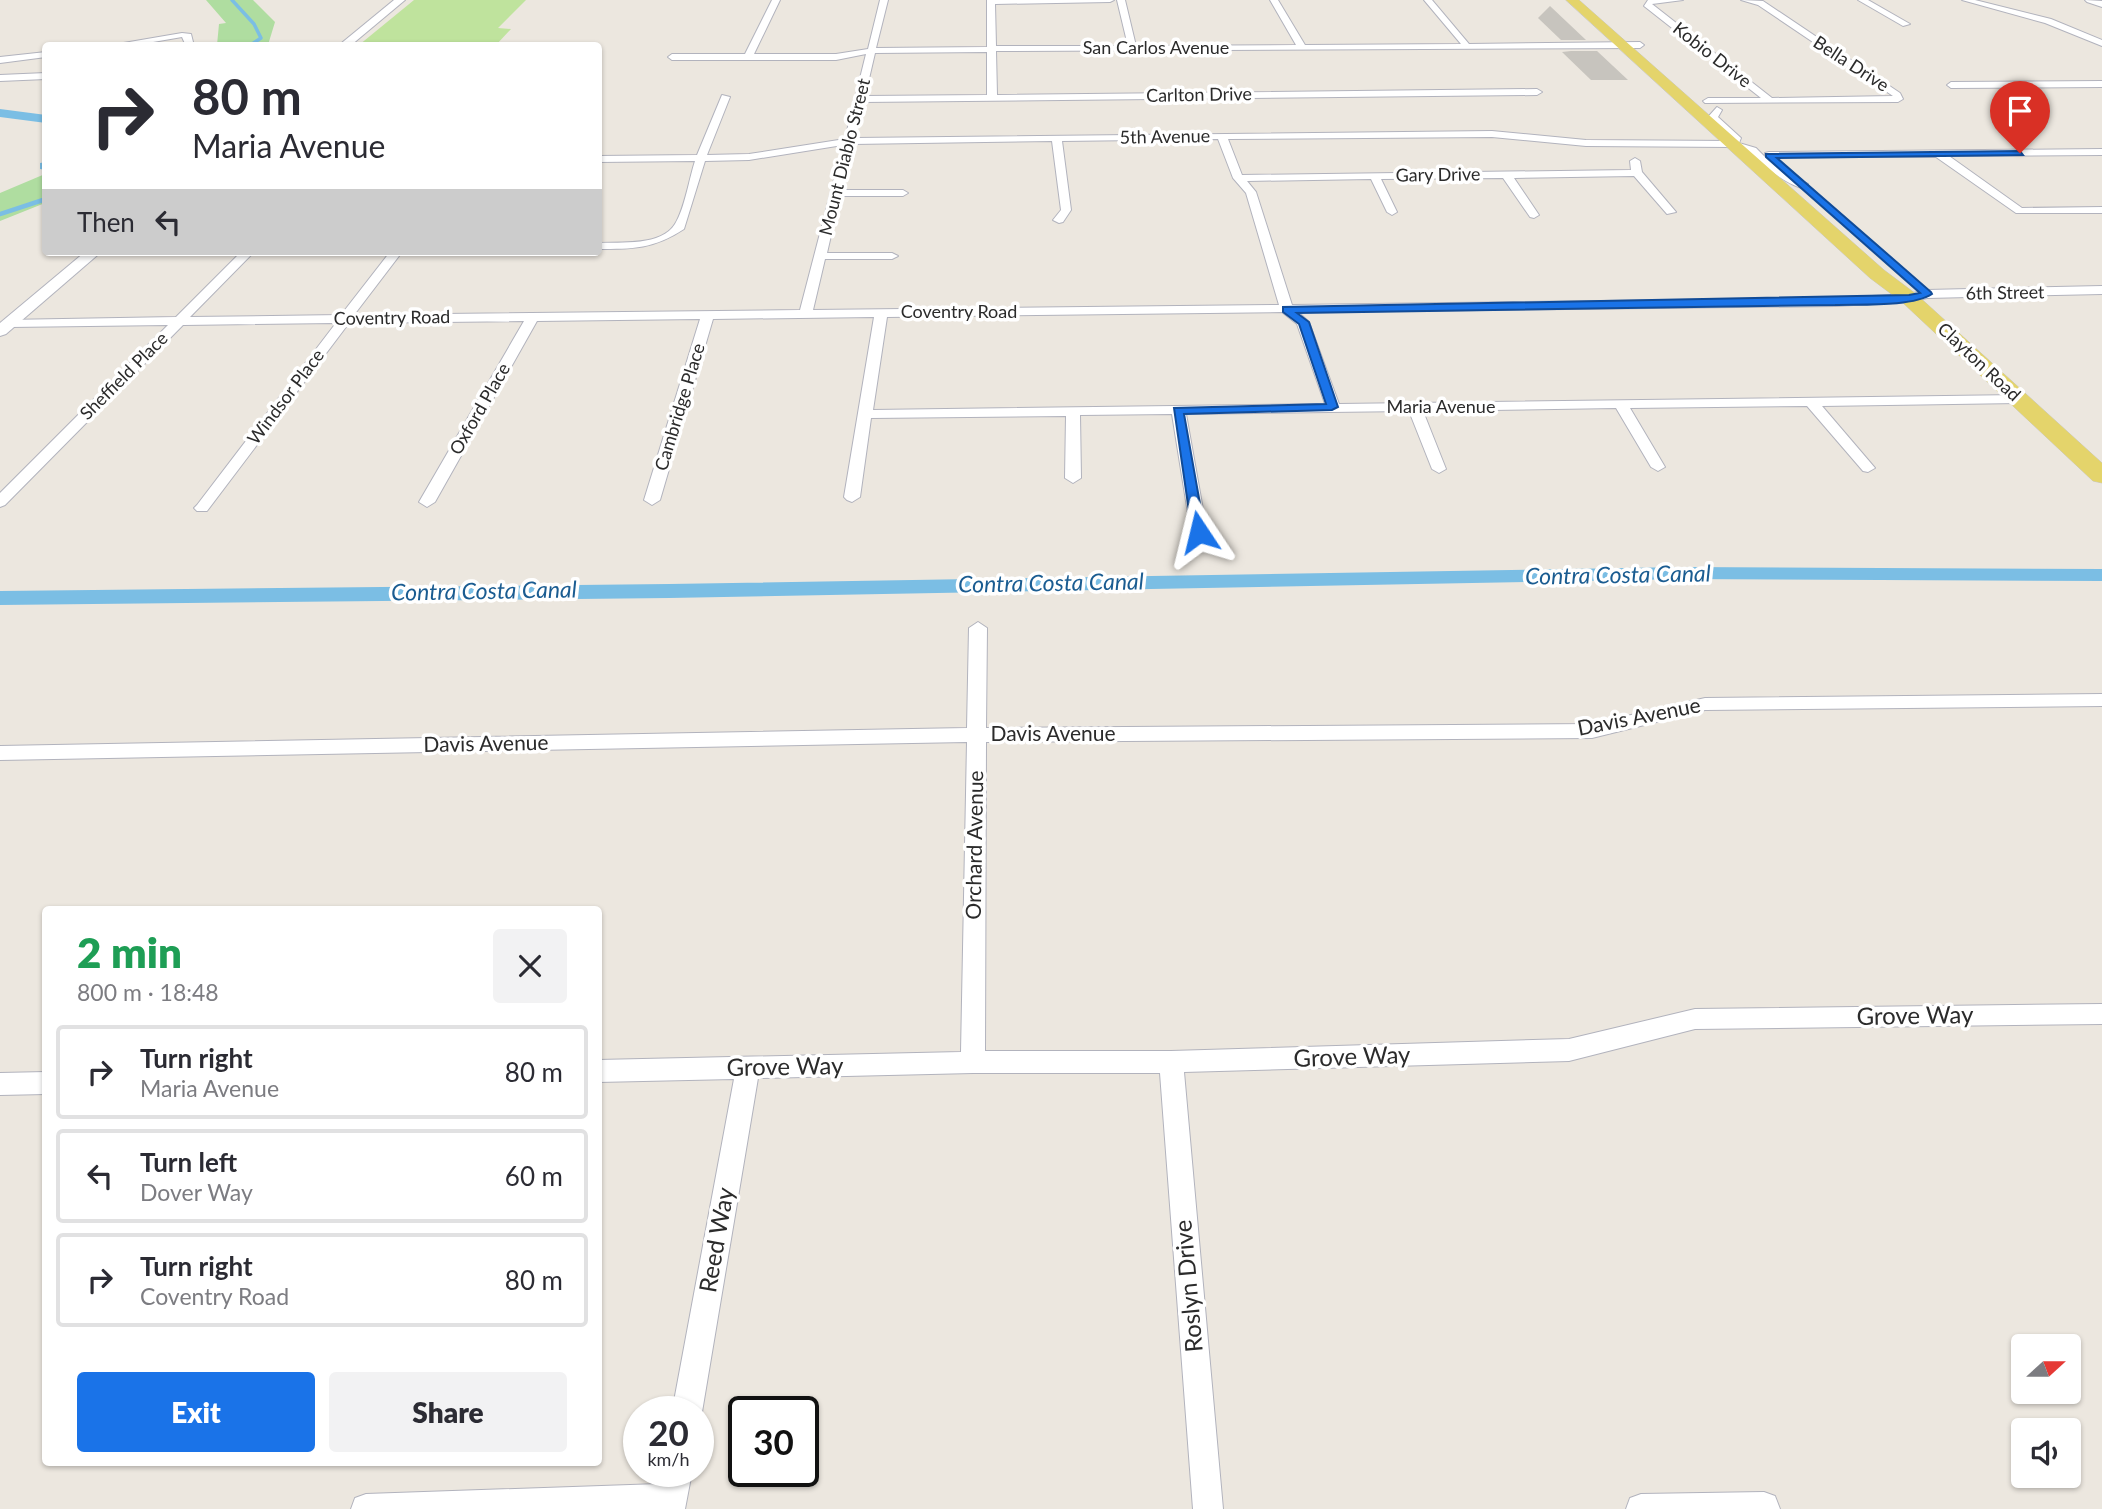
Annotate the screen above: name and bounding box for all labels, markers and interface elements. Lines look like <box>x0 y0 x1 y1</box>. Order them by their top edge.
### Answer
street label: Kobio Drive <box>1669 17 1756 92</box>
street label: Bella Drive <box>1810 31 1894 96</box>
street label: San Carlos Avenue <box>1083 36 1229 58</box>
text: 80 m <box>192 67 302 125</box>
icon: right <box>77 70 168 161</box>
street label: Mount Diablo Street <box>814 75 874 238</box>
pin <box>1990 81 2050 153</box>
street label: Carlton Drive <box>1146 82 1252 106</box>
icon: arrive <box>2001 92 2039 130</box>
street label: 5th Avenue <box>1120 124 1210 148</box>
text: Maria Avenue <box>192 126 385 165</box>
street label: Gary Drive <box>1395 162 1481 186</box>
icon: left <box>149 203 187 241</box>
text: Then <box>77 206 135 238</box>
street label: 6th Street <box>1965 280 2045 304</box>
street label: Coventry Road <box>901 300 1017 322</box>
street label: Coventry Road <box>333 305 450 329</box>
street label: Clayton Road <box>1934 317 2026 405</box>
street label: Sheffield Place <box>75 327 172 424</box>
street label: Cambridge Place <box>649 340 709 473</box>
street label: Windsor Place <box>242 344 328 448</box>
street label: Oxford Place <box>444 359 514 458</box>
street label: Maria Avenue <box>1387 395 1495 417</box>
position arrow <box>1162 495 1236 569</box>
water label: Contra Costa Canal <box>1525 558 1711 590</box>
water label: Contra Costa Canal <box>958 566 1144 598</box>
water label: Contra Costa Canal <box>391 574 577 606</box>
street label: Davis Avenue <box>1575 691 1702 740</box>
street label: Davis Avenue <box>990 720 1116 745</box>
street label: Davis Avenue <box>423 729 549 756</box>
street label: Orchard Avenue <box>960 770 987 920</box>
text: 2 min <box>77 927 182 977</box>
button: close <box>493 929 567 1003</box>
text: 800 m · 18:48 <box>77 978 219 1006</box>
street label: Grove Way <box>1856 999 1974 1030</box>
street label: Grove Way <box>1293 1039 1411 1072</box>
text: Turn right <box>140 1042 253 1074</box>
street label: Grove Way <box>726 1050 844 1081</box>
icon: right <box>81 1053 119 1091</box>
text: 80 m <box>505 1056 563 1088</box>
text: Maria Avenue <box>140 1074 279 1102</box>
text: Turn left <box>140 1146 237 1178</box>
icon: left <box>81 1157 119 1195</box>
text: 60 m <box>505 1160 563 1192</box>
text: Dover Way <box>140 1178 253 1206</box>
street label: Reed Way <box>692 1184 739 1295</box>
street label: Roslyn Drive <box>1167 1219 1208 1354</box>
text: Turn right <box>140 1250 253 1282</box>
icon: right <box>81 1261 119 1299</box>
text: 80 m <box>505 1264 563 1296</box>
text: Coventry Road <box>140 1282 289 1310</box>
north arrow <box>2011 1334 2081 1404</box>
map controls <box>2011 1334 2081 1488</box>
button: Exit <box>77 1372 315 1452</box>
button: Share <box>329 1372 567 1452</box>
speed limit sign: 30 <box>728 1396 819 1487</box>
text: 20 <box>648 1411 689 1453</box>
button: sound <box>2011 1418 2081 1488</box>
text: km/h <box>647 1448 690 1470</box>

